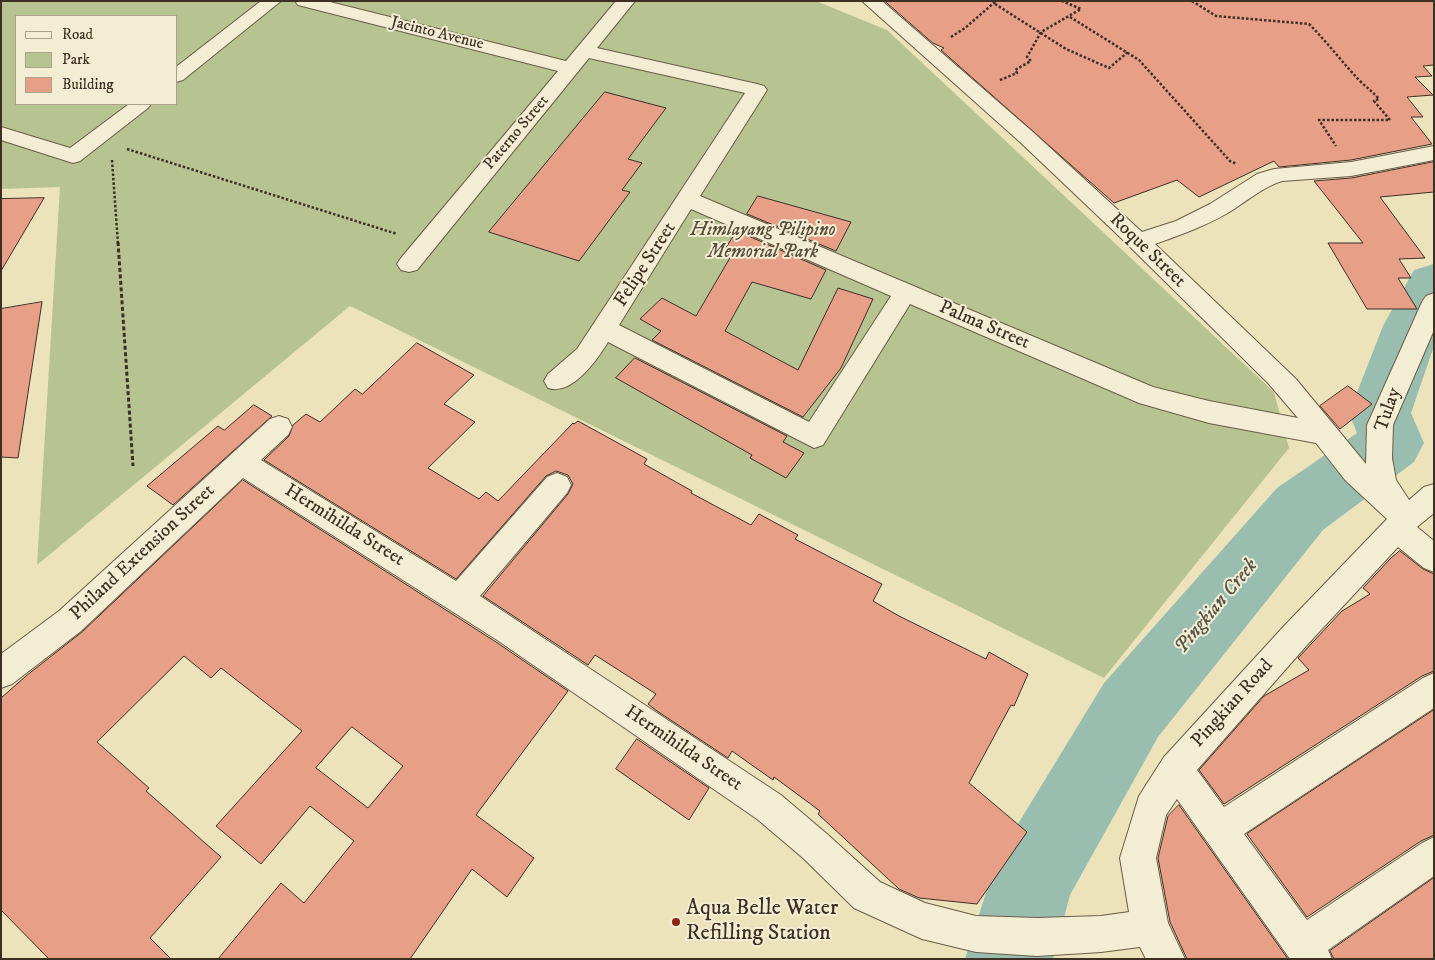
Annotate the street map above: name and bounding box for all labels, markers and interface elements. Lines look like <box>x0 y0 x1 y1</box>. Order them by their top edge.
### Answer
street label: Jacinto Avenue <box>389 13 485 55</box>
legend <box>15 15 178 105</box>
text: Road <box>62 25 93 44</box>
text: Park <box>62 50 90 69</box>
text: Building <box>62 75 114 94</box>
street label: Paterno Street <box>480 92 554 174</box>
street label: Roque Street <box>1104 209 1190 293</box>
street label: Felipe Street <box>610 219 682 311</box>
park label: Himlayang Pilipino Memorial Park <box>690 220 836 264</box>
street label: Palma Street <box>935 297 1033 355</box>
street label: Tulay <box>1371 385 1407 435</box>
street label: Philand Extension Street <box>66 480 220 626</box>
street label: Hermihilda Street <box>280 480 408 572</box>
water label: Pingkian Creek <box>1170 555 1264 659</box>
street label: Pingkian Road <box>1187 655 1279 753</box>
street label: Hermihilda Street <box>620 701 746 797</box>
place label: Aqua Belle Water Refilling Station <box>686 896 838 948</box>
marker: Aqua Belle Water Refilling Station <box>670 916 682 928</box>

